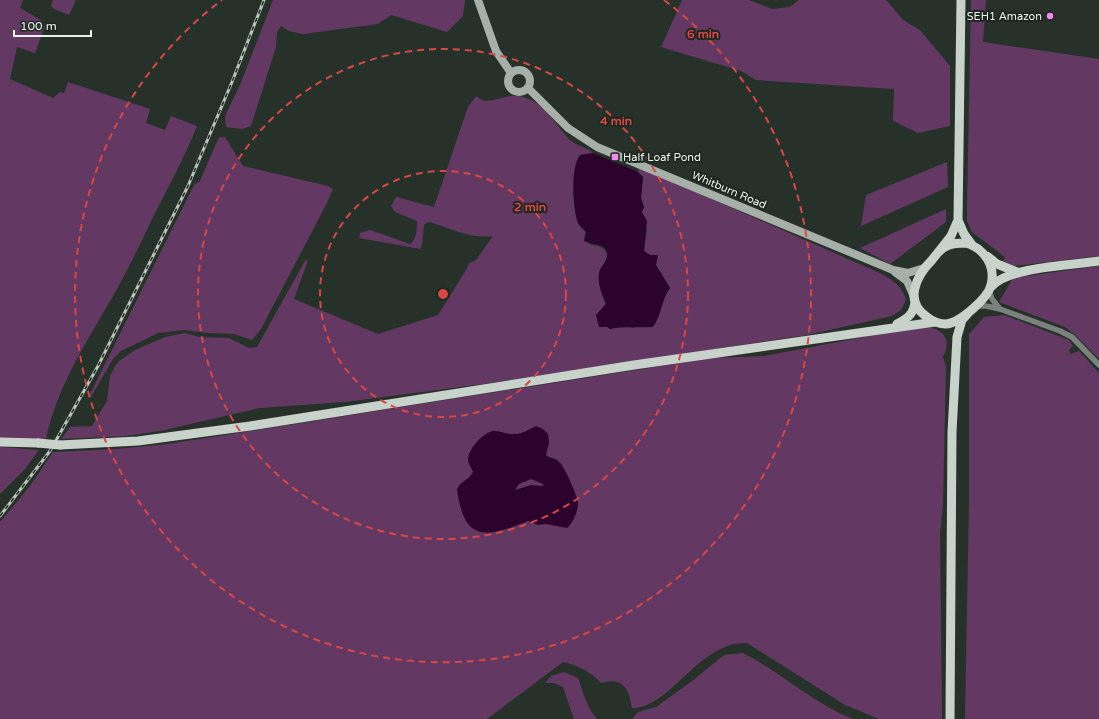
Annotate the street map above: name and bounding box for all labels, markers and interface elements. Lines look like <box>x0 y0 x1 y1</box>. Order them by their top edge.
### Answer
place label: SEH1 Amazon <box>967 10 1042 23</box>
marker: SEH1 Amazon <box>1045 11 1055 21</box>
scale bar <box>14 12 91 38</box>
text: 100 m <box>20 19 57 33</box>
text: 6 min <box>687 27 719 41</box>
text: 4 min <box>600 114 632 128</box>
place label: Half Loaf Pond <box>623 151 701 164</box>
marker: Half Loaf Pond <box>610 152 620 162</box>
street label: Whitburn Road <box>690 168 768 212</box>
text: 2 min <box>514 200 546 214</box>
centre of rings <box>436 287 450 301</box>

